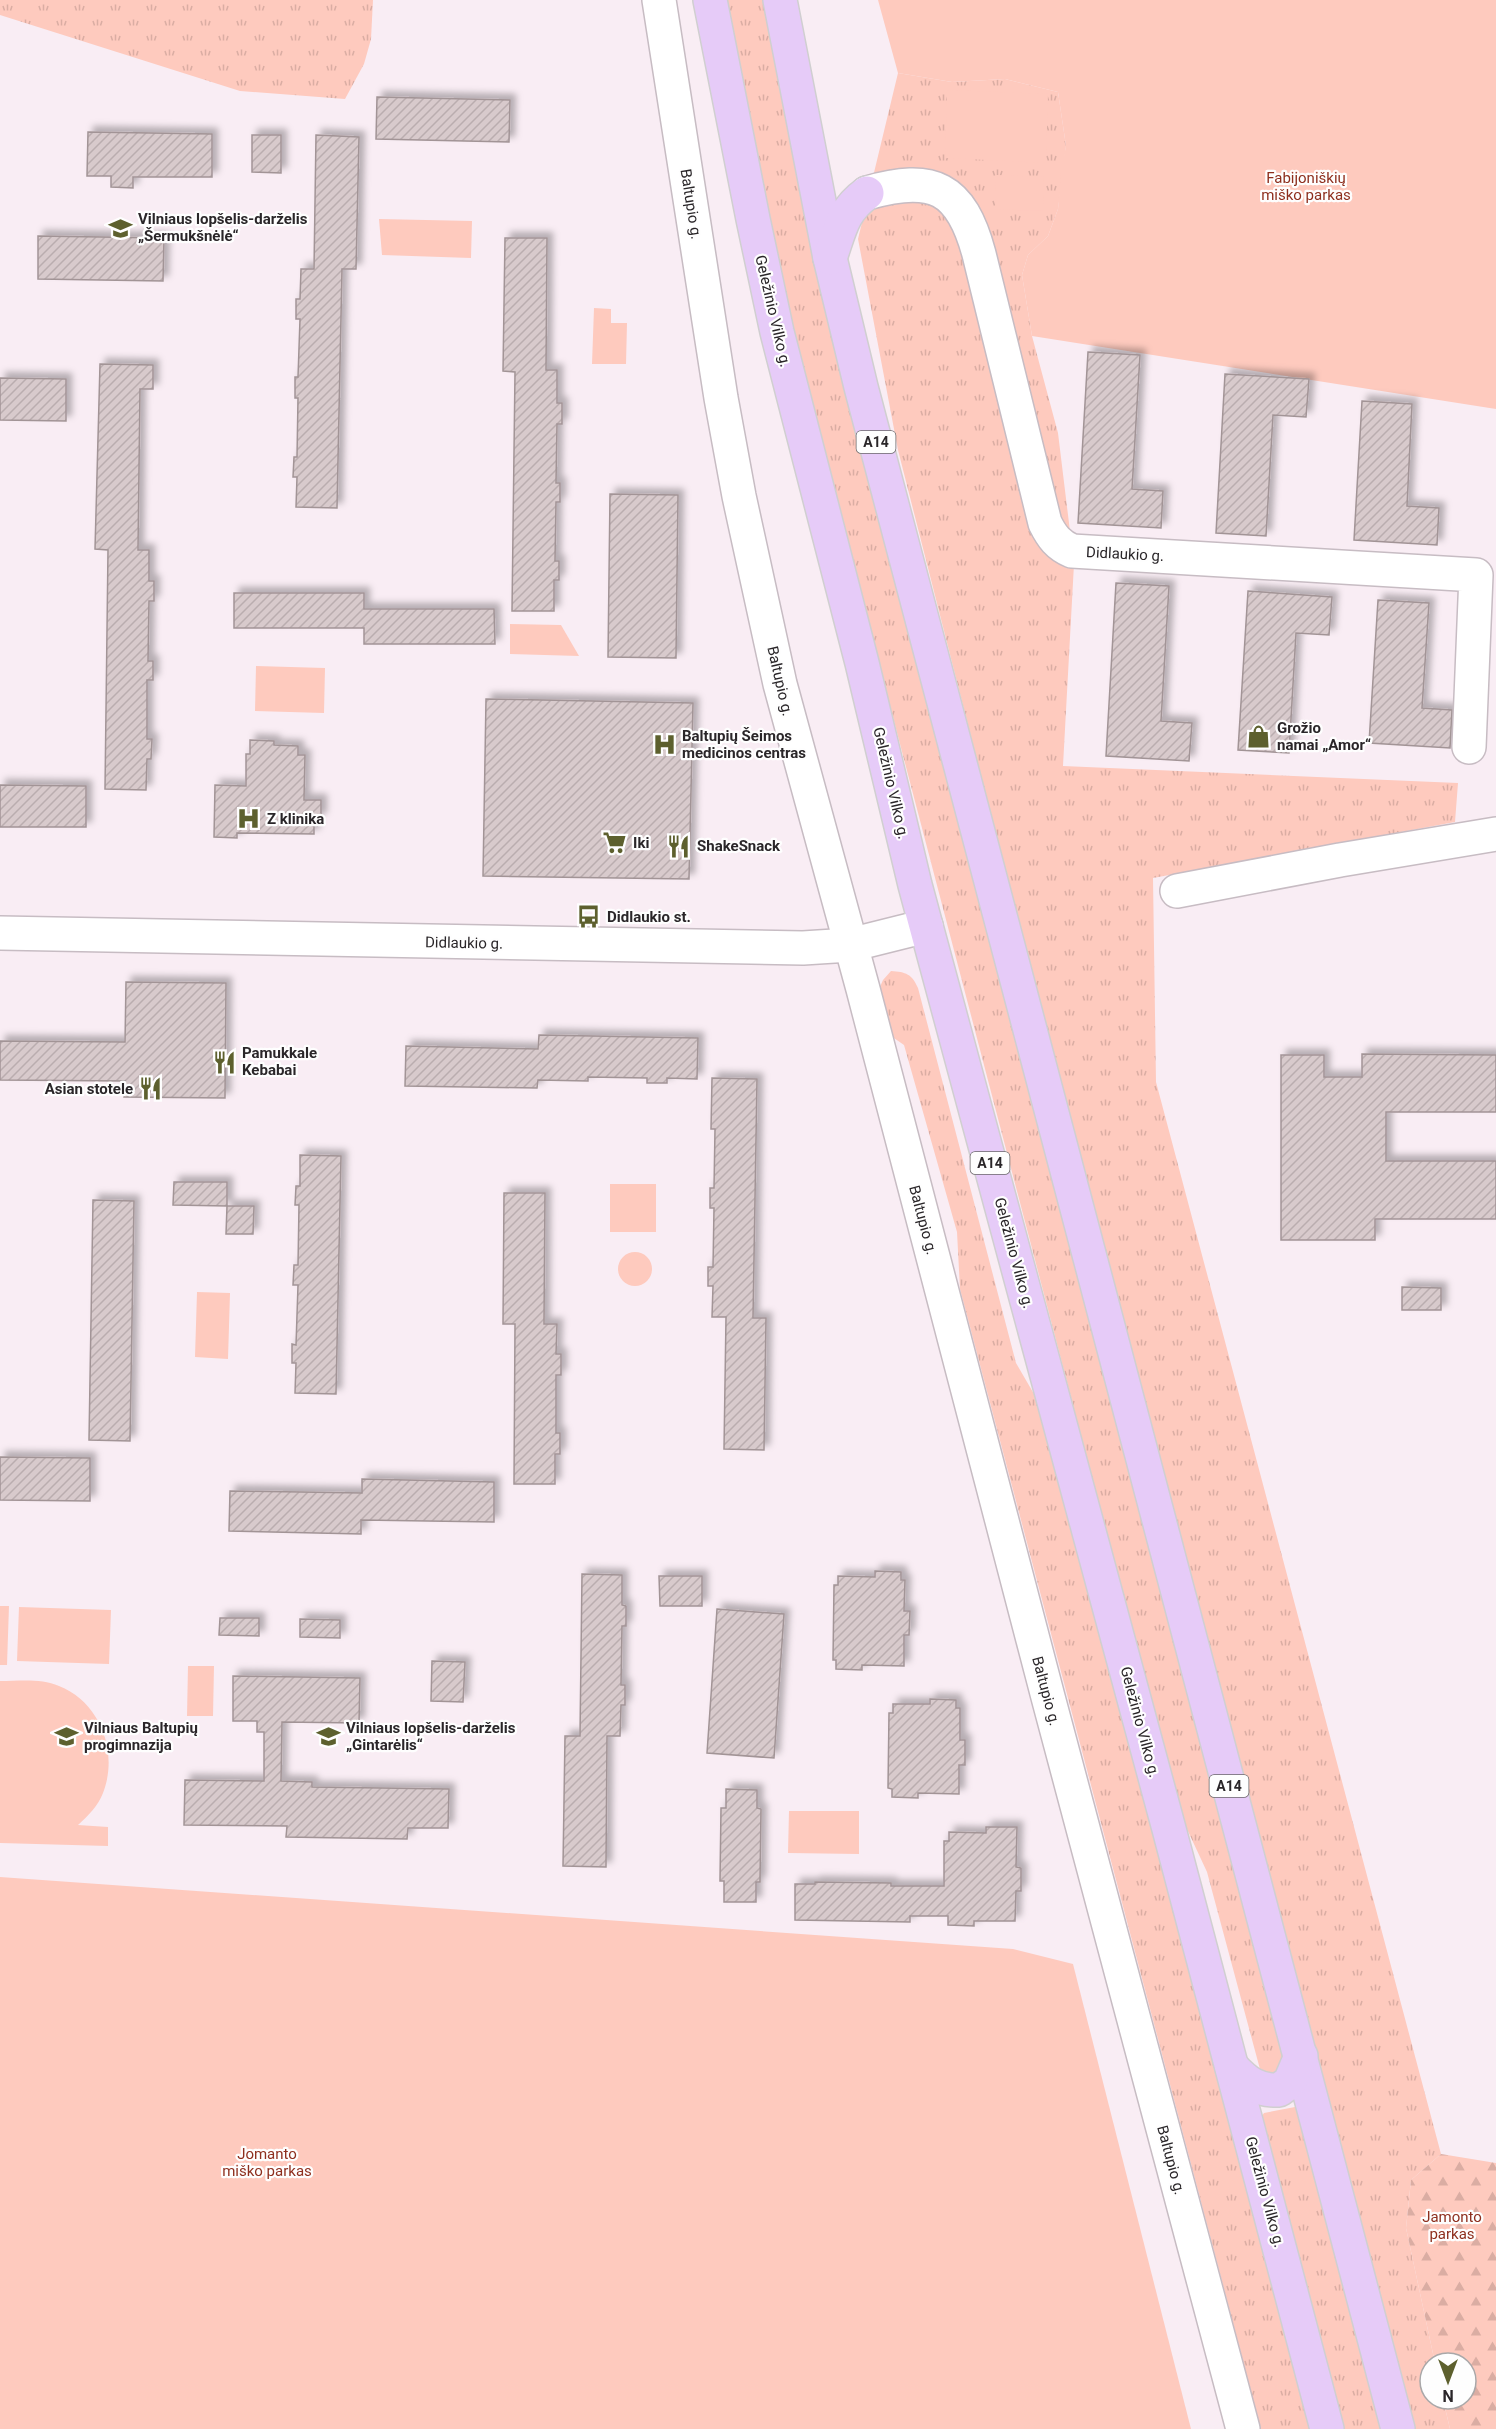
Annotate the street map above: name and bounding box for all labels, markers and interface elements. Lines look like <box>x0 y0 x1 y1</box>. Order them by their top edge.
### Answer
street label: Baltupio g. <box>677 167 705 241</box>
park label: Fabijoniškių miško parkas <box>1261 169 1351 204</box>
place label: Vilniaus lopšelis-darželis „Šermukšnėlė“ <box>138 210 308 245</box>
school or university icon: Vilniaus lopšelis-darželis „Šermukšnėlė“ <box>107 215 133 241</box>
street label: Geležinio Vilko g. <box>751 253 795 369</box>
road number: A14 <box>856 431 896 453</box>
street label: Didlaukio g. <box>1086 543 1164 565</box>
street label: Baltupio g. <box>763 644 797 718</box>
place label: Grožio namai „Amor“ <box>1277 719 1371 754</box>
shop icon: Grožio namai „Amor“ <box>1246 724 1272 750</box>
street label: Geležinio Vilko g. <box>869 725 913 841</box>
place label: Baltupių Šeimos medicinos centras <box>682 727 806 762</box>
hospital icon: Baltupių Šeimos medicinos centras <box>651 732 677 758</box>
hospital icon: Z klinika <box>236 806 262 832</box>
place label: Z klinika <box>267 810 324 828</box>
supermarket icon: Iki <box>602 830 628 856</box>
restaurant icon: ShakeSnack <box>666 833 692 859</box>
place label: Iki <box>633 834 649 852</box>
place label: ShakeSnack <box>697 837 781 855</box>
bus stop icon: Didlaukio st. <box>576 904 602 930</box>
place label: Didlaukio st. <box>607 908 691 926</box>
street label: Didlaukio g. <box>425 933 503 953</box>
place label: Pamukkale Kebabai <box>242 1044 317 1079</box>
restaurant icon: Pamukkale Kebabai <box>211 1049 237 1075</box>
restaurant icon: Asian stotele <box>138 1076 164 1102</box>
place label: Asian stotele <box>45 1080 133 1098</box>
road number: A14 <box>970 1152 1010 1174</box>
street label: Baltupio g. <box>905 1183 941 1257</box>
street label: Geležinio Vilko g. <box>991 1196 1037 1310</box>
street label: Baltupio g. <box>1028 1654 1064 1728</box>
street label: Geležinio Vilko g. <box>1117 1665 1163 1779</box>
place label: Vilniaus Baltupių progimnazija <box>84 1719 198 1754</box>
place label: Vilniaus lopšelis-darželis „Gintarėlis“ <box>346 1719 516 1754</box>
school or university icon: Vilniaus Baltupių progimnazija <box>53 1724 79 1750</box>
school or university icon: Vilniaus lopšelis-darželis „Gintarėlis“ <box>315 1724 341 1750</box>
road number: A14 <box>1210 1775 1248 1797</box>
street label: Baltupio g. <box>1153 2123 1189 2197</box>
street label: Geležinio Vilko g. <box>1242 2135 1288 2249</box>
park label: Jomanto miško parkas <box>222 2145 312 2180</box>
park label: Jamonto parkas <box>1422 2208 1482 2243</box>
north arrow <box>1418 2351 1478 2411</box>
text: N <box>1442 2386 1454 2405</box>

